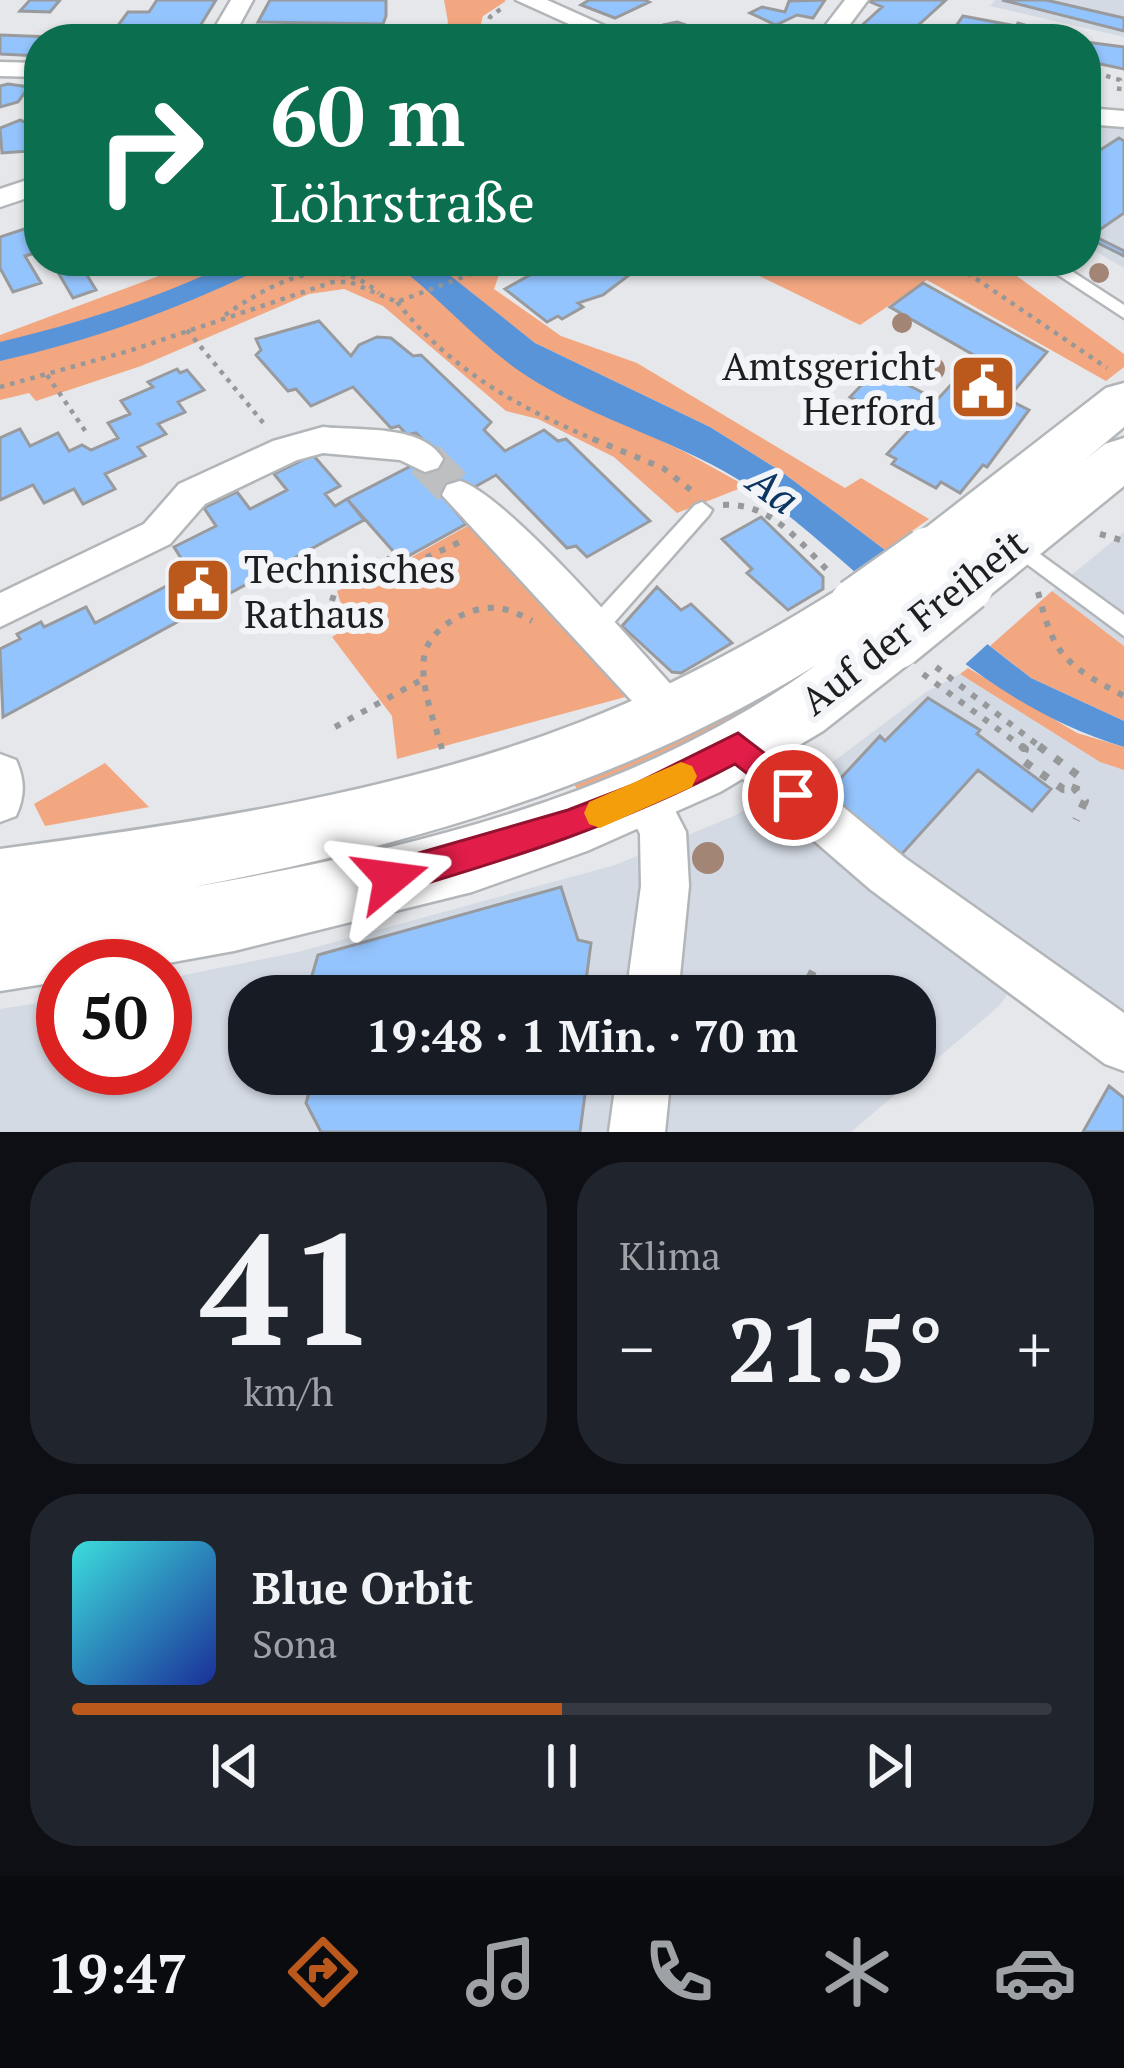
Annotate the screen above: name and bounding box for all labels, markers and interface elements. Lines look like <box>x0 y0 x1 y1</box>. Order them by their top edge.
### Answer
text: 60 m <box>270 59 465 170</box>
icon: right <box>72 72 228 228</box>
text: Löhrstraße <box>270 166 535 237</box>
place label: Amtsgericht Herford <box>722 339 936 436</box>
public building icon: Amtsgericht Herford <box>948 352 1018 422</box>
water label: Aa <box>735 450 811 526</box>
street label: Auf der Freiheit <box>789 516 1037 726</box>
place label: Technisches Rathaus <box>244 542 456 639</box>
public building icon: Technisches Rathaus <box>163 555 233 625</box>
pin <box>742 744 844 846</box>
icon: arrive <box>760 762 826 828</box>
position arrow <box>328 815 454 941</box>
speed limit sign: 50 <box>36 939 192 1095</box>
text: 19:48 · 1 Min. · 70 m <box>366 1005 798 1065</box>
text: 41 <box>200 1183 377 1390</box>
text: Klima <box>619 1229 721 1281</box>
text: 21.5° <box>727 1288 944 1408</box>
text: − <box>619 1304 654 1392</box>
text: + <box>1017 1304 1052 1392</box>
text: km/h <box>243 1365 334 1417</box>
text: Blue Orbit <box>252 1557 473 1617</box>
text: Sona <box>252 1617 337 1669</box>
icon: previous <box>202 1733 268 1799</box>
icon: pause <box>529 1733 595 1799</box>
icon: next <box>856 1733 922 1799</box>
icon: directions <box>281 1930 365 2014</box>
icon: music <box>459 1930 543 2014</box>
icon: phone <box>637 1930 721 2014</box>
icon: climate <box>815 1930 899 2014</box>
icon: car <box>993 1930 1077 2014</box>
text: 19:47 <box>47 1937 188 2008</box>

